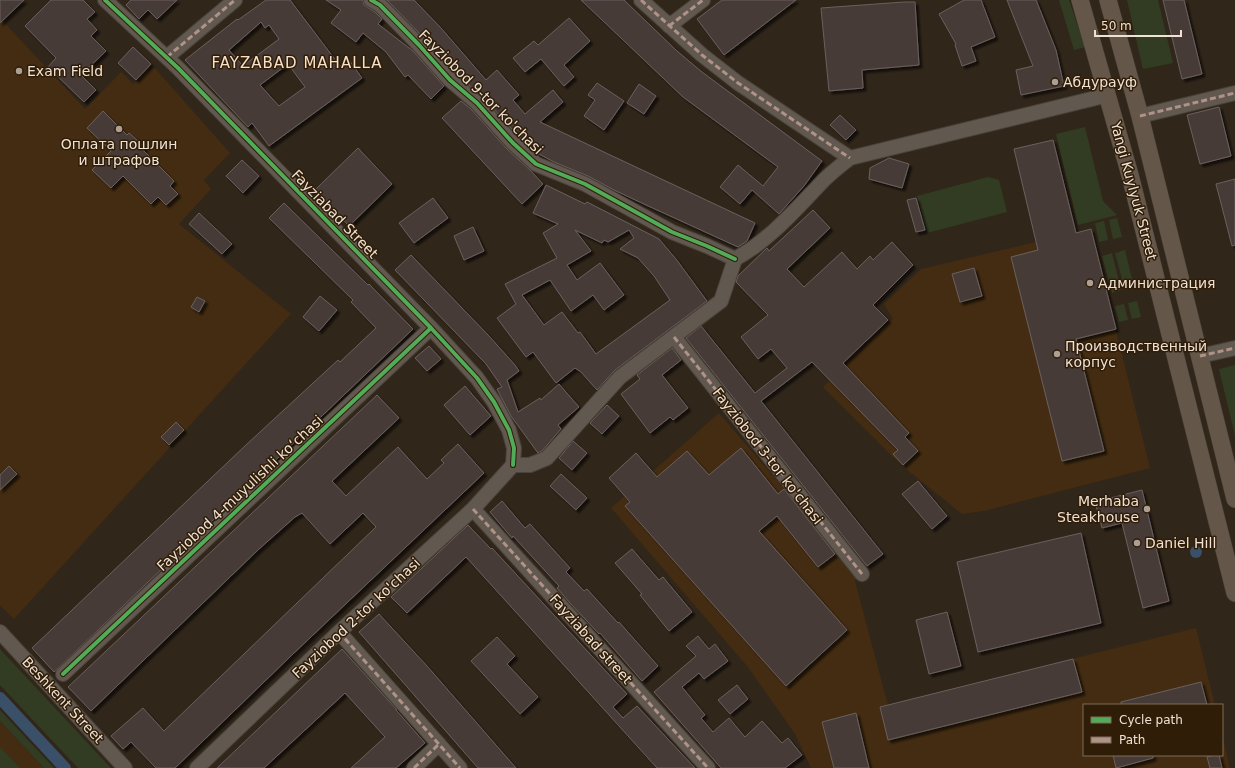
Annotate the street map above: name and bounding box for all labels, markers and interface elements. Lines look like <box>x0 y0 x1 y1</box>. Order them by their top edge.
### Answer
scale bar <box>1095 12 1181 38</box>
text: 50 m <box>1101 19 1132 33</box>
street label: Fayziobod 9-tor ko'chasi <box>416 27 546 157</box>
district label: FAYZABAD MAHALLA <box>212 54 382 72</box>
place label: Exam Field <box>27 63 103 79</box>
marker: Exam Field <box>14 66 24 76</box>
place label: Абдурауф <box>1063 74 1137 90</box>
marker: Абдурауф <box>1050 77 1060 87</box>
street label: Yangi Kuylyuk Street <box>1107 119 1160 263</box>
marker: Оплата пошлин и штрафов <box>114 124 124 134</box>
place label: Оплата пошлин и штрафов <box>61 136 177 168</box>
street label: Fayziabad Street <box>289 166 382 262</box>
place label: Администрация <box>1098 275 1216 291</box>
marker: Администрация <box>1085 278 1095 288</box>
place label: Производственный корпус <box>1065 338 1207 370</box>
marker: Производственный корпус <box>1052 349 1062 359</box>
street label: Fayziobod 3-tor ko'chasi <box>710 385 826 527</box>
street label: Fayziobod 4-muyulishli koʻchasi <box>154 412 326 574</box>
place label: Merhaba Steakhouse <box>1057 493 1139 525</box>
marker: Merhaba Steakhouse <box>1142 504 1152 514</box>
place label: Daniel Hill <box>1145 535 1216 551</box>
marker: Daniel Hill <box>1132 538 1142 548</box>
street label: Fayziobod 2-tor ko'chasi <box>289 555 423 681</box>
street label: Fayziabad street <box>547 591 636 688</box>
street label: Beshkent Street <box>19 654 107 747</box>
legend <box>1083 704 1223 756</box>
text: Cycle path <box>1119 713 1183 727</box>
text: Path <box>1119 733 1145 747</box>

